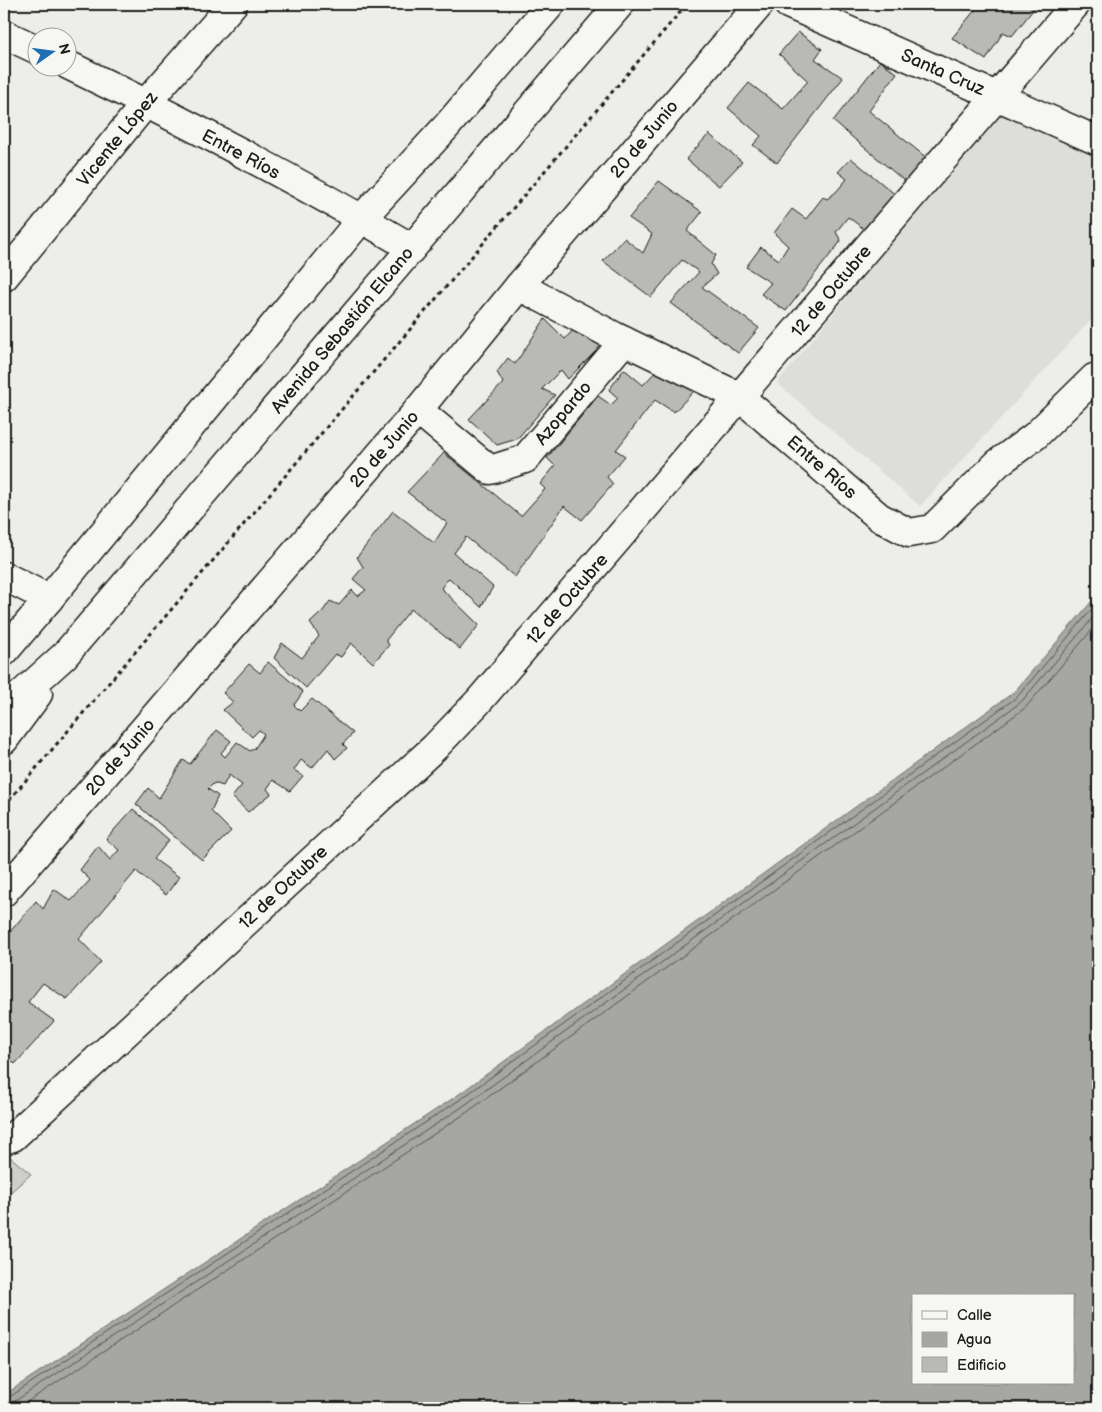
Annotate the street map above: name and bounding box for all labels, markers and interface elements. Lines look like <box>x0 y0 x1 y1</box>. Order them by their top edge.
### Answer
north arrow <box>28 28 78 78</box>
text: N <box>55 42 74 56</box>
street label: Santa Cruz <box>898 45 988 100</box>
street label: Vicente López <box>73 87 162 191</box>
street label: 20 de Junio <box>606 96 683 182</box>
street label: Entre Ríos <box>198 125 283 184</box>
street label: 12 de Octubre <box>787 241 876 342</box>
street label: Avenida Sebastián Elcano <box>267 243 418 418</box>
street label: Azopardo <box>531 377 596 450</box>
street label: 20 de Junio <box>345 407 423 492</box>
street label: Entre Ríos <box>783 431 861 503</box>
street label: 12 de Octubre <box>522 549 613 649</box>
street label: 20 de Junio <box>81 715 159 800</box>
street label: 12 de Octubre <box>235 841 332 934</box>
legend <box>912 1294 1074 1384</box>
text: Calle <box>957 1306 992 1325</box>
text: Agua <box>957 1330 991 1349</box>
text: Edificio <box>957 1356 1006 1375</box>

